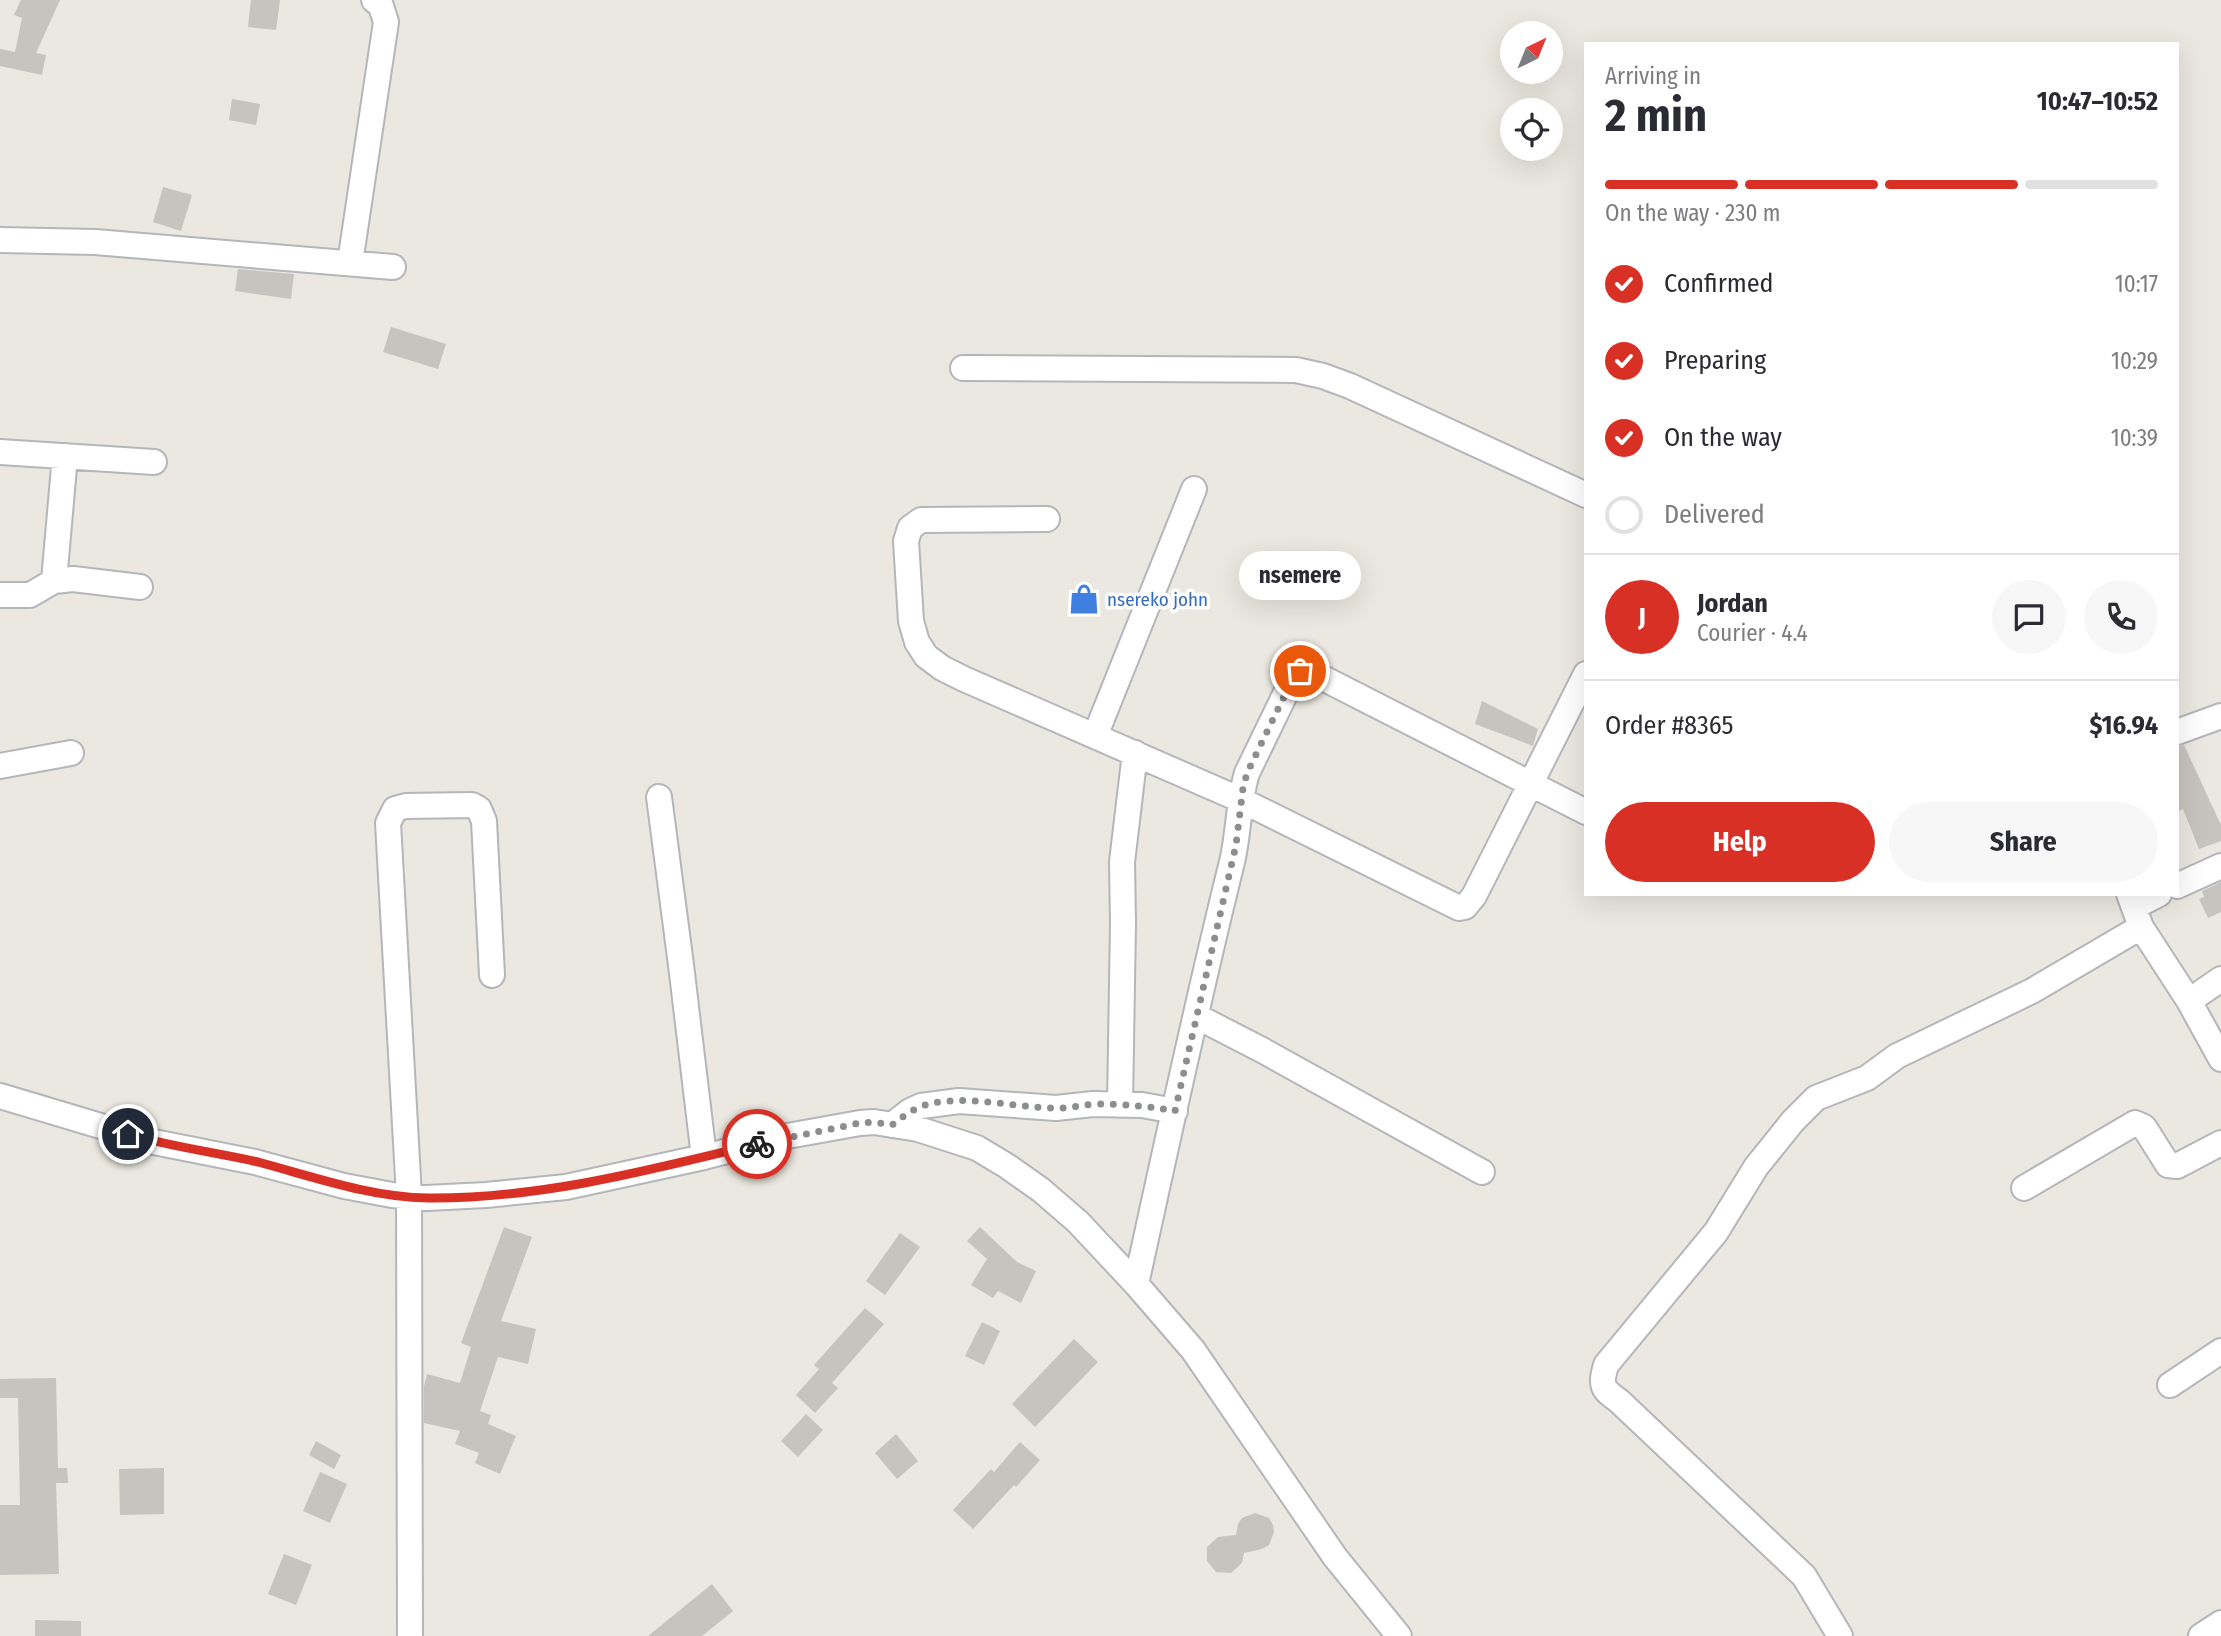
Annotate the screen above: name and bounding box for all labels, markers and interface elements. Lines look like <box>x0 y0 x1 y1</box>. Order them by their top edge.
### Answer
north arrow <box>1500 21 1563 84</box>
map controls <box>1500 21 1563 161</box>
text: Arriving in <box>1605 62 1701 90</box>
text: 10:47–10:52 <box>2037 86 2158 117</box>
text: 2 min <box>1605 88 1707 143</box>
button: locate <box>1500 98 1563 161</box>
text: On the way · 230 m <box>1605 199 1781 227</box>
icon: check <box>1605 265 1643 303</box>
text: Confirmed <box>1664 268 1774 299</box>
text: 10:17 <box>2115 270 2158 298</box>
icon: check <box>1605 342 1643 380</box>
text: Preparing <box>1664 345 1766 376</box>
text: 10:29 <box>2111 347 2158 375</box>
icon: check <box>1605 419 1643 457</box>
text: On the way <box>1664 422 1782 453</box>
text: 10:39 <box>2111 424 2158 452</box>
text: Delivered <box>1664 499 1765 530</box>
callout: nsemere <box>1239 552 1361 601</box>
text: nsemere <box>1259 561 1341 589</box>
button: chat <box>1992 580 2066 654</box>
button: phone <box>2084 580 2158 654</box>
shop icon: nsereko john <box>1067 582 1101 616</box>
place label: nsereko john <box>1107 588 1208 611</box>
text: Jordan <box>1697 588 1768 619</box>
text: J <box>1638 602 1646 633</box>
text: Courier · 4.4 <box>1697 619 1808 647</box>
pin <box>1270 641 1330 701</box>
icon: bag <box>1281 652 1319 690</box>
text: Order #8365 <box>1605 710 1733 741</box>
text: $16.94 <box>2089 710 2158 741</box>
button: Help <box>1605 802 1875 882</box>
button: Share <box>1889 802 2158 882</box>
pin <box>98 1104 158 1164</box>
courier <box>722 1109 792 1179</box>
icon: home <box>109 1115 147 1153</box>
icon: bike <box>738 1125 776 1163</box>

